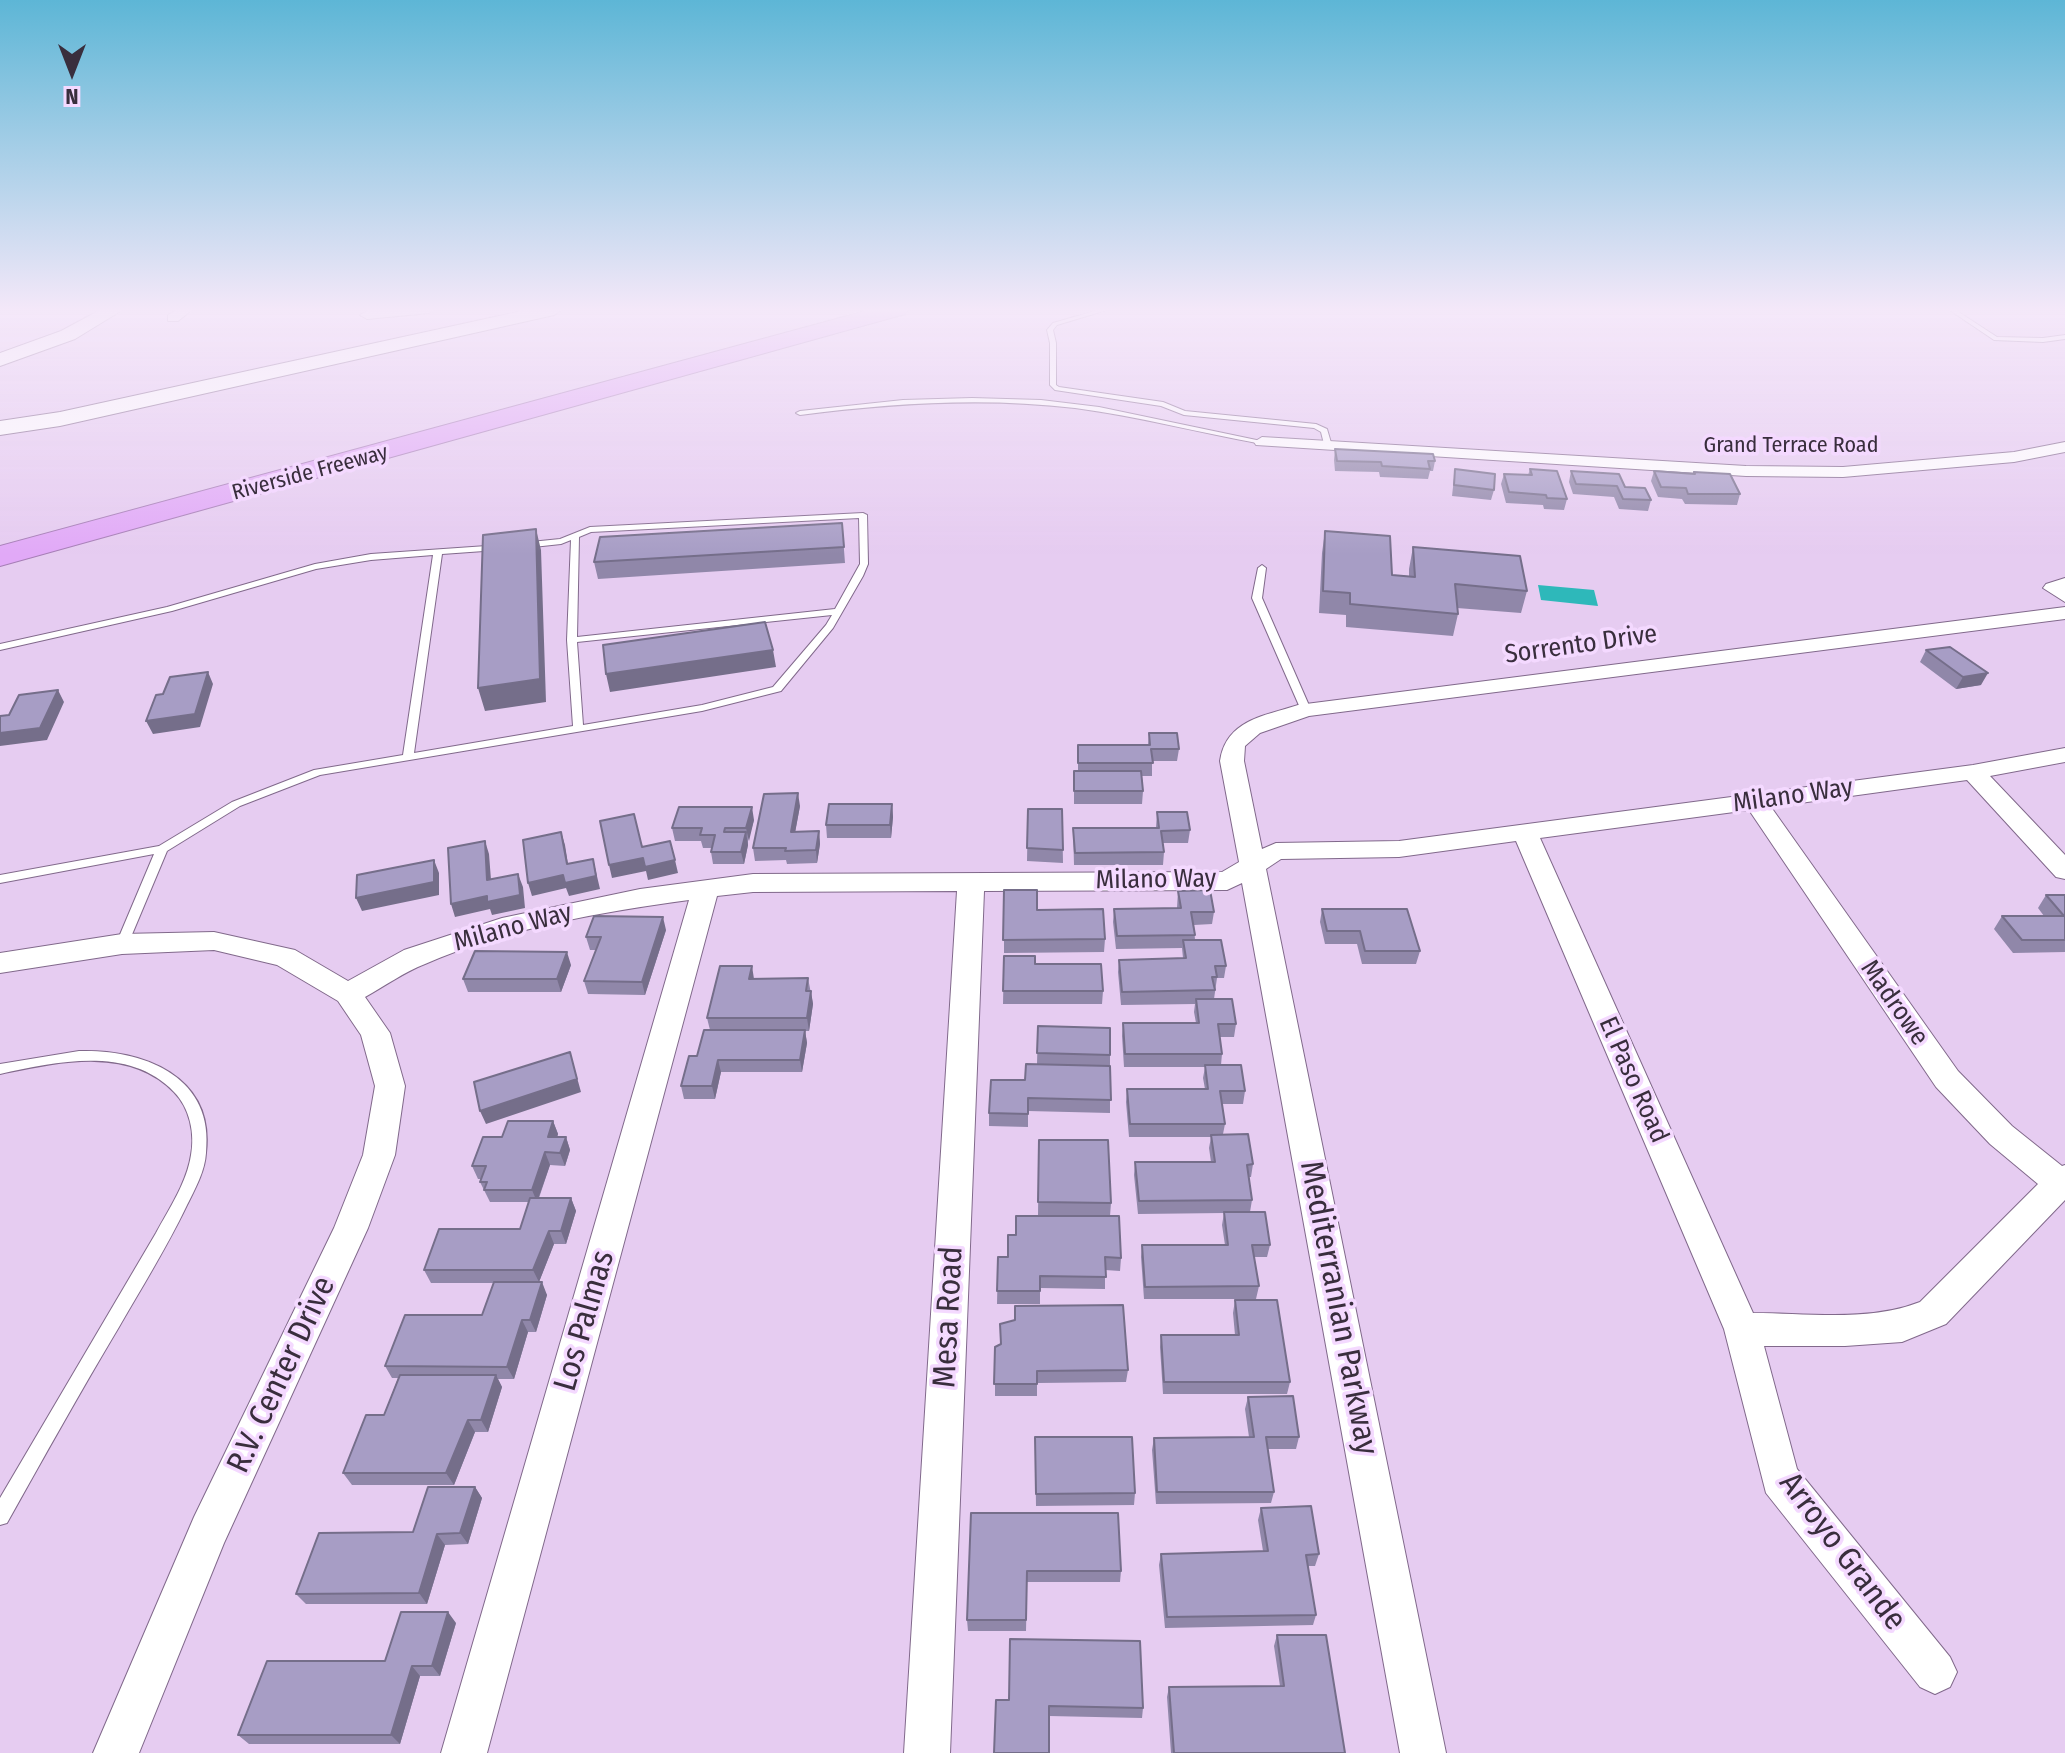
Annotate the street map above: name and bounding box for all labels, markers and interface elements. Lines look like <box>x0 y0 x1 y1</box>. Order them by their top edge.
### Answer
north arrow <box>32 32 112 112</box>
text: N <box>65 83 79 110</box>
street label: Grand Terrace Road <box>1704 433 1878 459</box>
street label: Riverside Freeway <box>229 440 391 506</box>
street label: Sorrento Drive <box>1503 619 1659 671</box>
street label: Milano Way <box>1731 772 1855 820</box>
street label: Milano Way <box>1095 863 1217 897</box>
street label: Milano Way <box>451 897 575 959</box>
street label: Madrowe <box>1853 954 1935 1052</box>
street label: El Paso Road <box>1591 1012 1675 1148</box>
street label: Mediterranian Parkway <box>1291 1158 1385 1458</box>
street label: Mesa Road <box>926 1245 972 1389</box>
street label: Los Palmas <box>547 1246 623 1396</box>
street label: R.V. Center Drive <box>220 1271 344 1479</box>
street label: Arroyo Grande <box>1770 1466 1914 1638</box>

